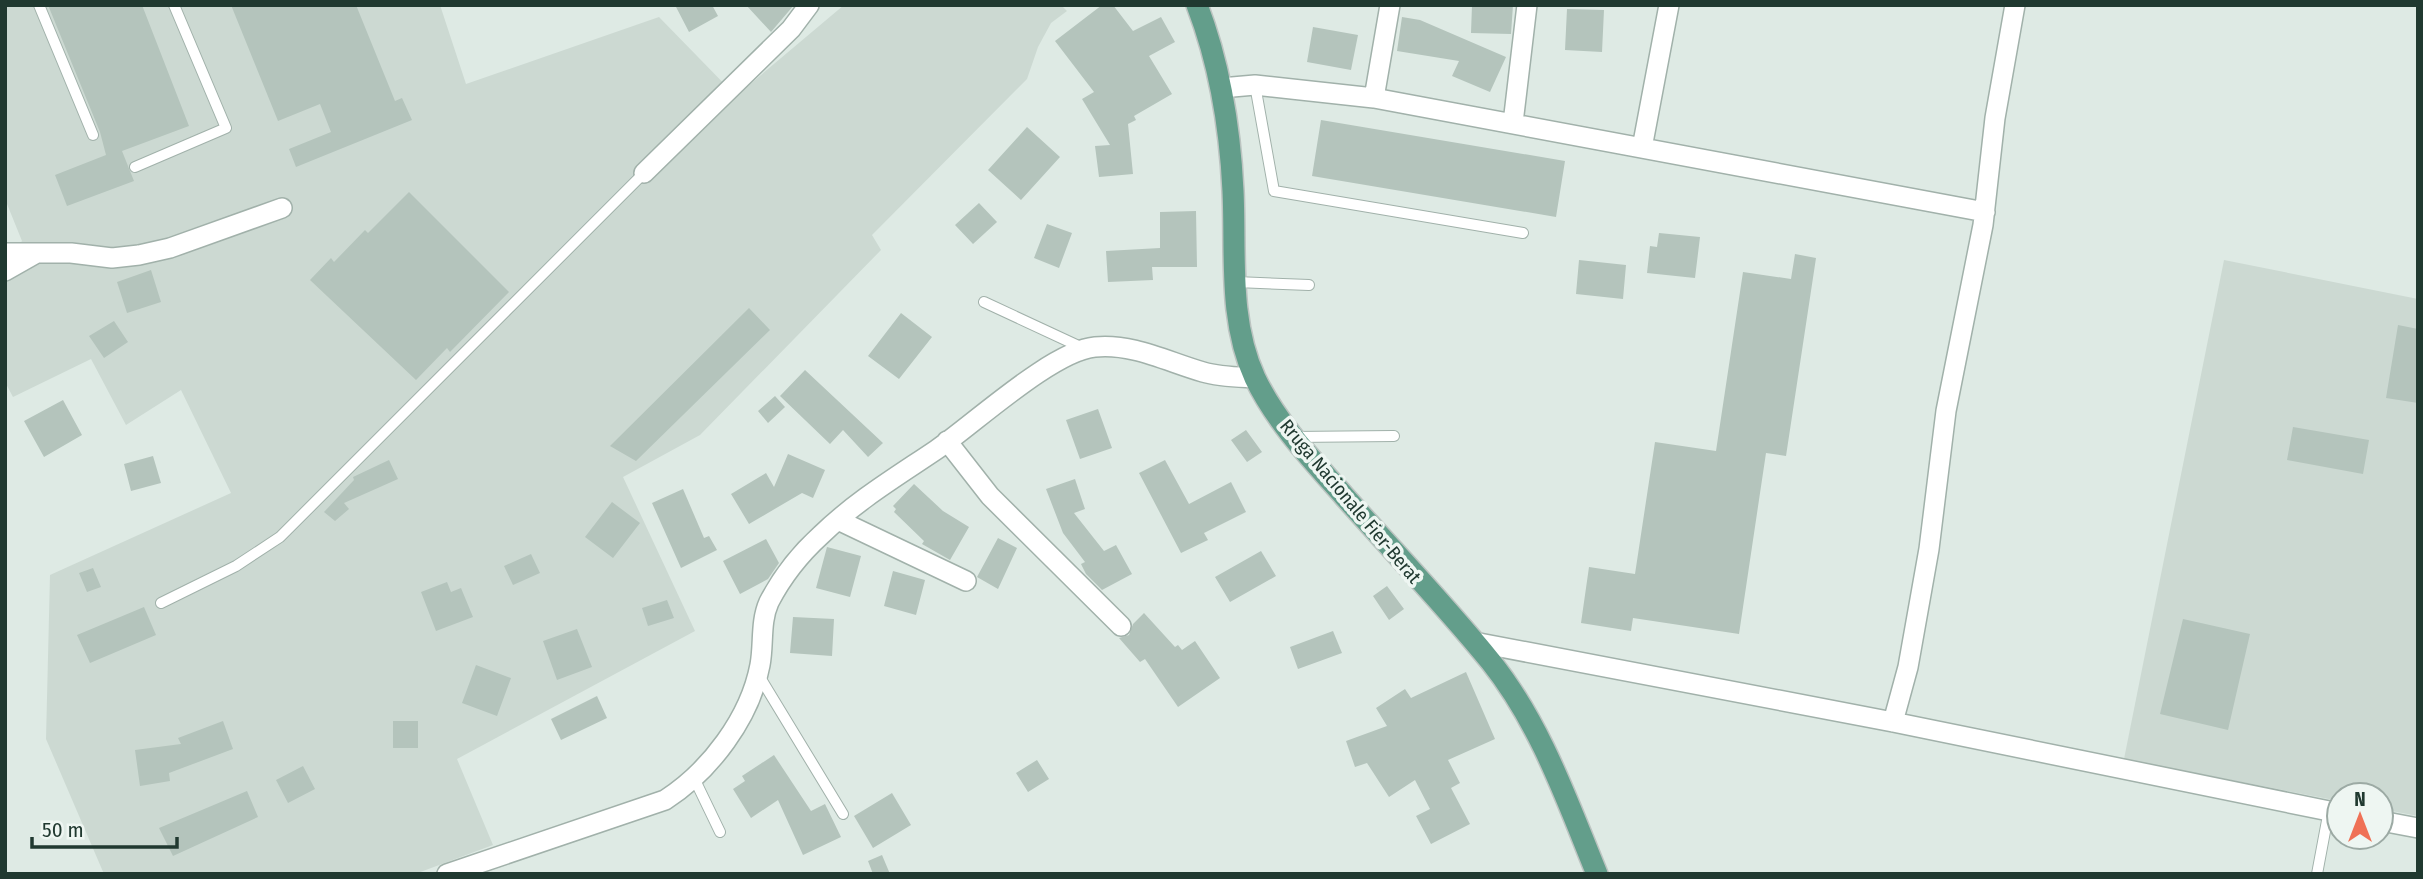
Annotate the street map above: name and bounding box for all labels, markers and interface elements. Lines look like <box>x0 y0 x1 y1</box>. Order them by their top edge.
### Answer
street label: Rruga Nacionale Fier-Berat <box>1275 415 1427 589</box>
north arrow <box>2325 781 2395 851</box>
text: N <box>2354 788 2366 811</box>
scale bar <box>32 806 177 850</box>
text: 50 m <box>42 817 84 843</box>

